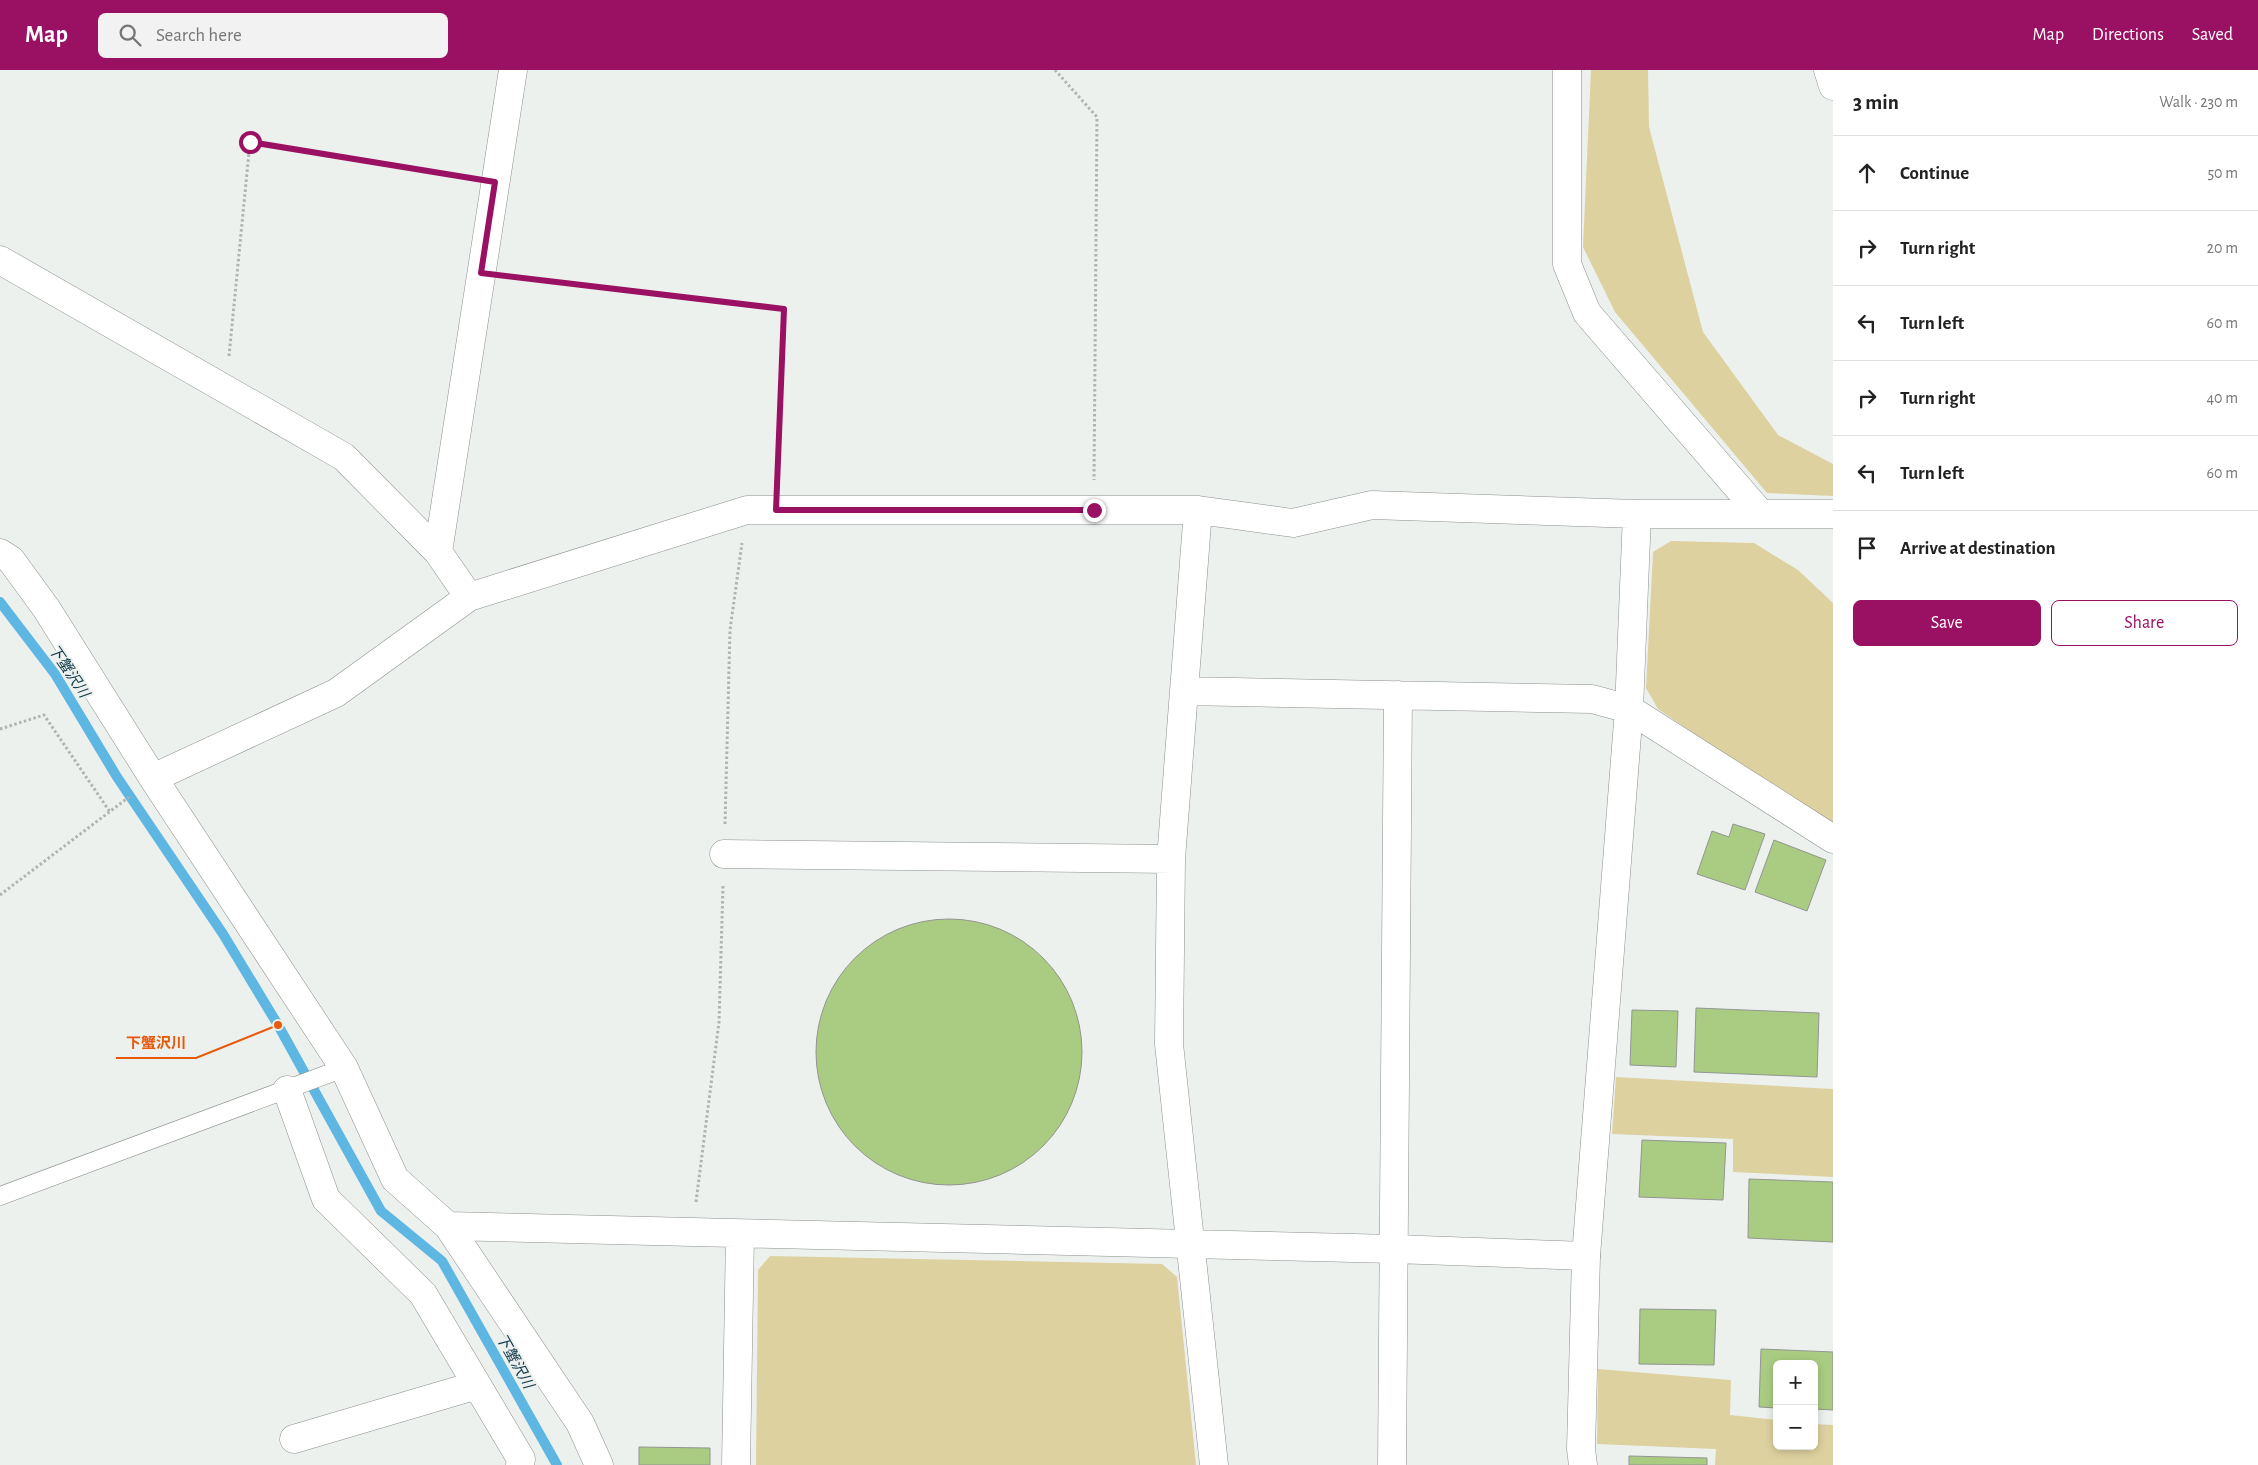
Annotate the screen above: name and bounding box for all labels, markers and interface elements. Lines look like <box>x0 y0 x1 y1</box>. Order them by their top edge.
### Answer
search box <box>98 13 448 58</box>
icon: search <box>116 21 144 49</box>
text: Map <box>25 23 68 47</box>
text: Search here <box>156 26 242 45</box>
text: Map <box>2033 26 2064 44</box>
text: Directions <box>2092 26 2164 44</box>
text: Saved <box>2192 26 2233 44</box>
text: 3 min <box>1853 92 1899 113</box>
text: Walk · 230 m <box>2159 94 2238 110</box>
route start <box>239 131 262 154</box>
icon: ahead <box>1853 159 1881 187</box>
text: Continue <box>1900 164 1969 183</box>
text: 50 m <box>2207 165 2238 181</box>
icon: right <box>1853 234 1881 262</box>
text: Turn right <box>1900 239 1975 258</box>
text: 20 m <box>2207 240 2238 256</box>
icon: left <box>1853 309 1881 337</box>
text: Turn left <box>1900 314 1964 333</box>
text: 60 m <box>2207 315 2238 331</box>
icon: right <box>1853 384 1881 412</box>
text: Turn right <box>1900 389 1975 408</box>
text: 40 m <box>2206 390 2238 406</box>
icon: left <box>1853 459 1881 487</box>
text: Turn left <box>1900 464 1964 483</box>
text: 60 m <box>2207 465 2238 481</box>
route end <box>1083 499 1106 522</box>
icon: arrive <box>1853 534 1881 562</box>
text: Arrive at destination <box>1900 539 2056 558</box>
button: Save <box>1853 600 2041 646</box>
button: Share <box>2051 600 2238 646</box>
water label: 下蟹沢川 <box>46 642 94 702</box>
callout: 下蟹沢川 <box>116 1028 196 1058</box>
text: 下蟹沢川 <box>126 1035 186 1051</box>
water label: 下蟹沢川 <box>493 1331 538 1393</box>
map controls <box>1773 1360 1818 1450</box>
button: + <box>1773 1360 1818 1405</box>
button: − <box>1773 1405 1818 1450</box>

